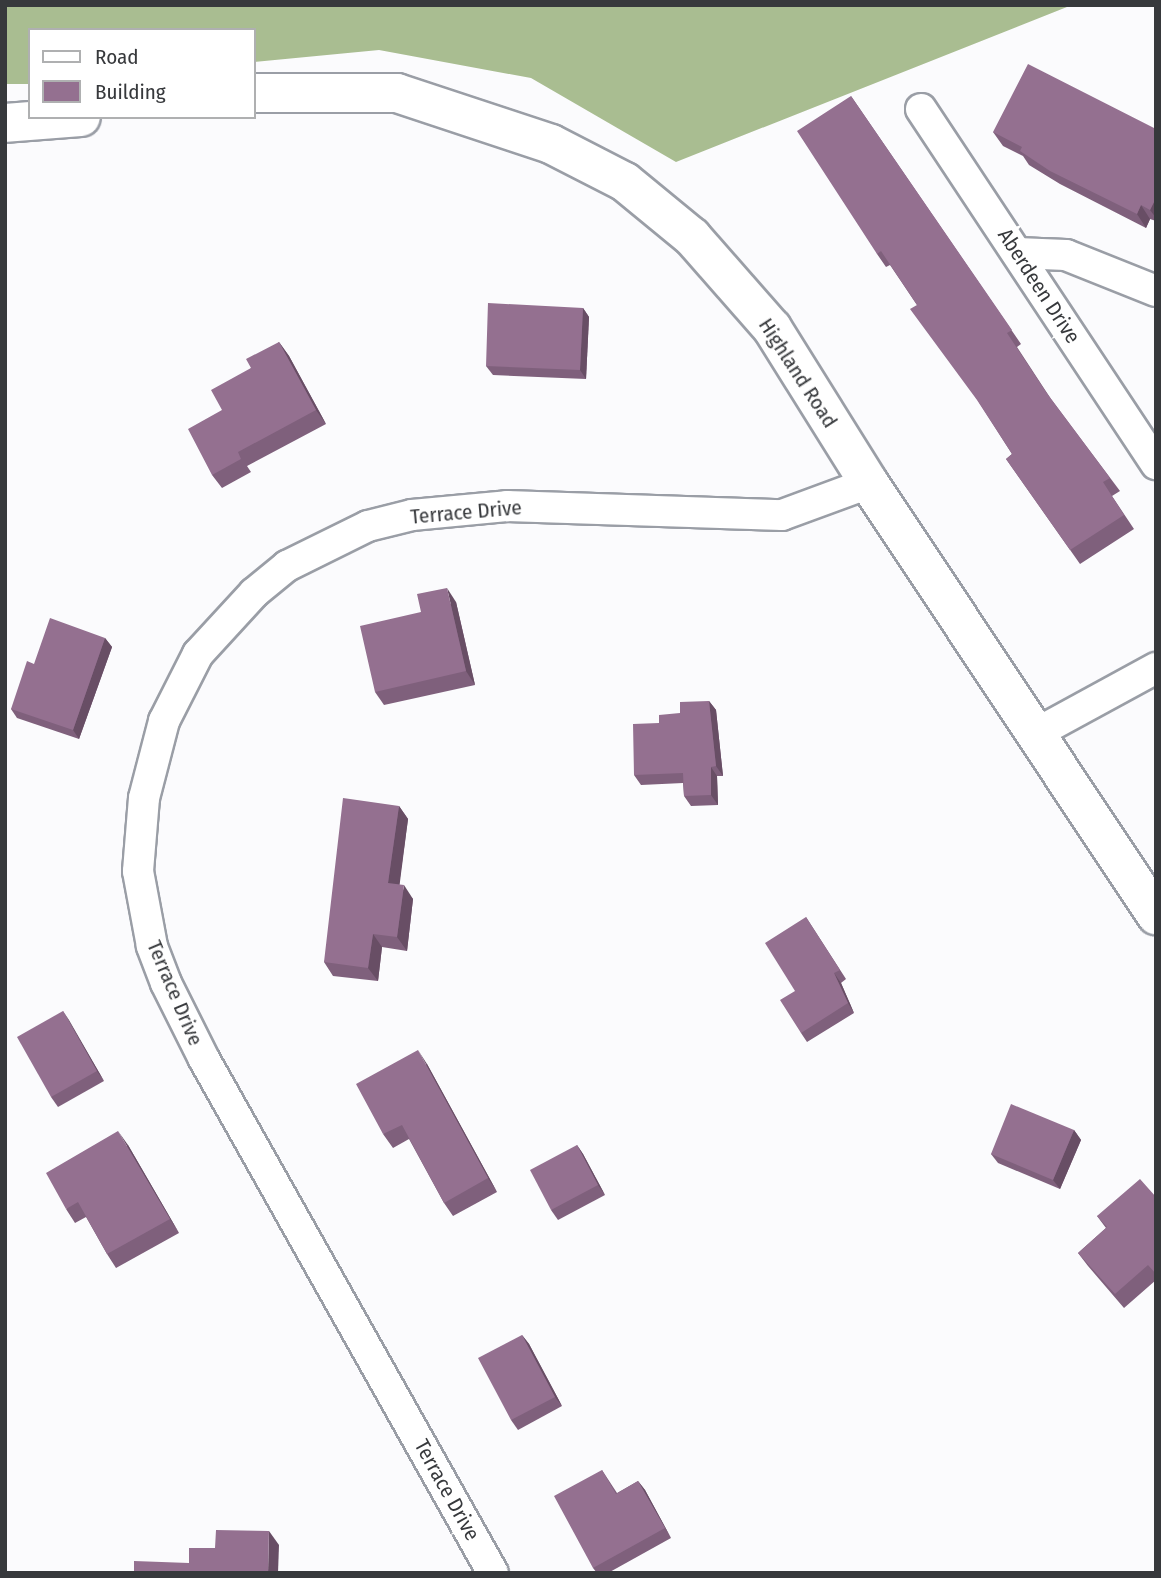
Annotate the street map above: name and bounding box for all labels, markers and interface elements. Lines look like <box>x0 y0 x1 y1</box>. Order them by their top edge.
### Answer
legend <box>28 28 256 119</box>
text: Road <box>95 44 139 70</box>
text: Building <box>95 79 166 105</box>
street label: Aberdeen Drive <box>993 224 1085 348</box>
street label: Highland Road <box>753 314 843 432</box>
street label: Terrace Drive <box>409 495 523 529</box>
street label: Terrace Drive <box>142 937 208 1049</box>
street label: Terrace Drive <box>409 1435 485 1545</box>

